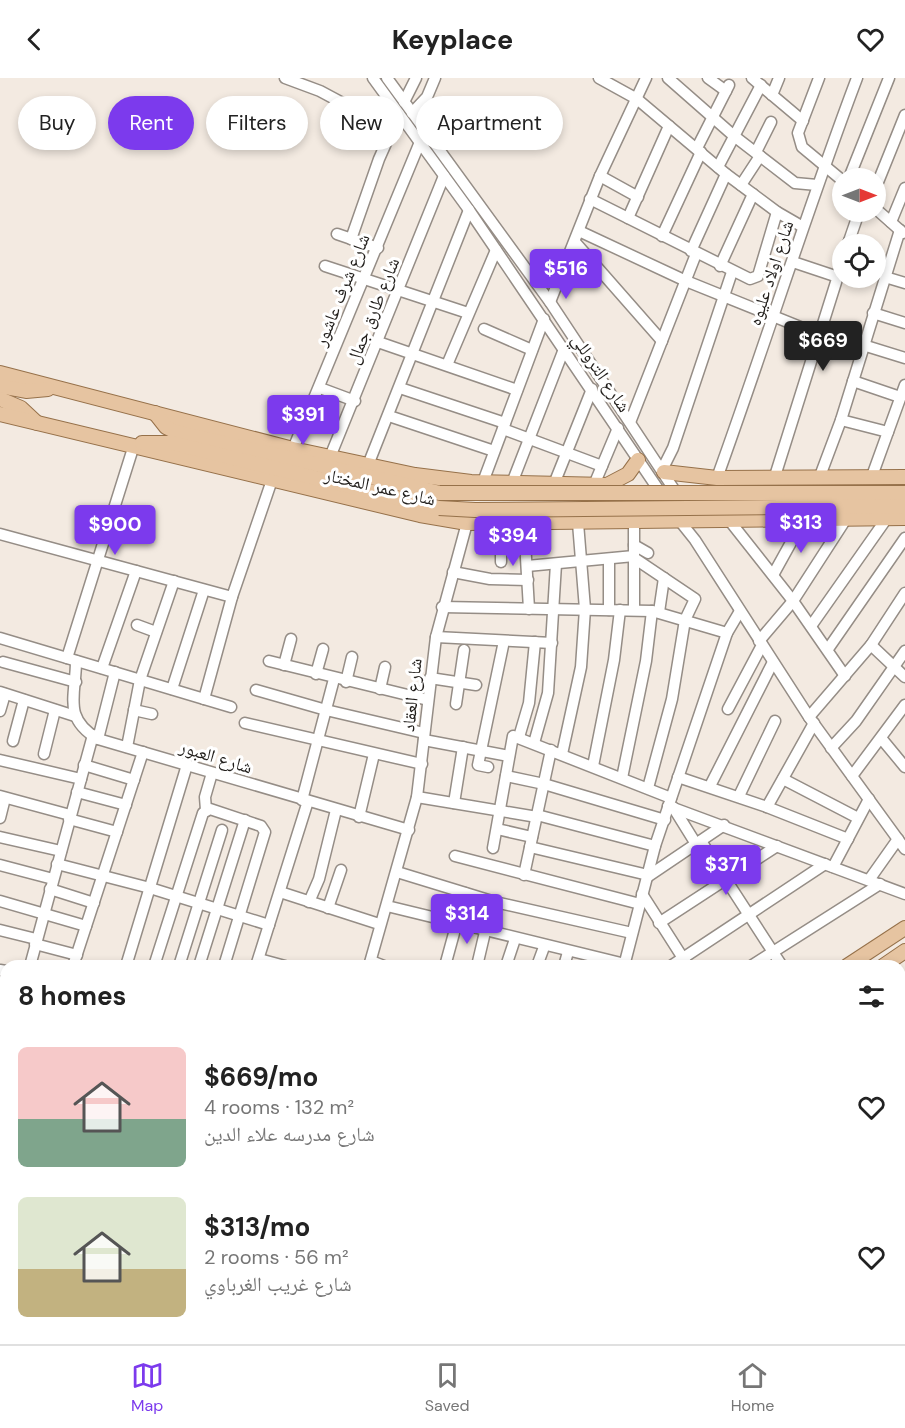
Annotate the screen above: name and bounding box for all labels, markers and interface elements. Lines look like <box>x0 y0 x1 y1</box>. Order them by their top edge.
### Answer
text: Keyplace <box>392 22 513 57</box>
icon: back <box>18 23 51 56</box>
icon: heart <box>854 23 887 56</box>
chip: Buy <box>18 96 96 150</box>
chip: Rent <box>108 96 194 150</box>
chip: Filters <box>206 96 308 150</box>
chip: New <box>320 96 404 150</box>
chip: Apartment <box>416 96 563 150</box>
north arrow <box>832 168 886 222</box>
map controls <box>832 168 886 288</box>
street label: شارع اولاد عليوه <box>743 217 799 329</box>
street label: شارع شرف عاشور <box>308 230 375 351</box>
button: locate <box>832 234 886 288</box>
pin: $516 <box>530 249 602 300</box>
street label: شارع طارق جمال <box>341 254 405 368</box>
text: $516 <box>544 255 588 281</box>
pin: $669 <box>787 321 859 372</box>
text: $669 <box>798 327 848 353</box>
street label: شارع التروللي <box>564 329 636 418</box>
pin: $391 <box>267 395 339 446</box>
text: $391 <box>281 401 325 427</box>
street label: شارع عمر المختار <box>321 462 438 511</box>
pin: $313 <box>765 503 837 554</box>
pin: $900 <box>79 505 151 556</box>
text: $313 <box>779 509 823 535</box>
text: $900 <box>89 511 141 537</box>
pin: $394 <box>477 516 549 567</box>
text: $394 <box>488 522 538 548</box>
street label: شارع العقاد <box>396 657 428 733</box>
street label: شارع العبور <box>176 734 255 779</box>
pin: $371 <box>690 845 762 896</box>
text: $371 <box>705 851 747 877</box>
pin: $314 <box>431 894 503 945</box>
text: $314 <box>445 900 489 926</box>
text: 8 homes <box>18 979 126 1013</box>
icon: filters <box>855 980 888 1013</box>
text: $669/mo <box>204 1060 318 1094</box>
icon: home <box>66 1071 138 1143</box>
icon: heart <box>855 1091 888 1124</box>
text: 4 rooms · 132 m² <box>204 1094 354 1120</box>
text: شارع مدرسه علاء الدين <box>204 1121 375 1147</box>
text: $313/mo <box>204 1210 310 1244</box>
icon: home <box>66 1221 138 1293</box>
icon: heart <box>855 1241 888 1274</box>
text: 2 rooms · 56 m² <box>204 1244 349 1270</box>
text: شارع غريب الغرباوي <box>204 1271 352 1297</box>
tab: Map <box>131 1359 164 1416</box>
tab: Saved <box>425 1359 470 1416</box>
tab: Home <box>731 1359 774 1416</box>

